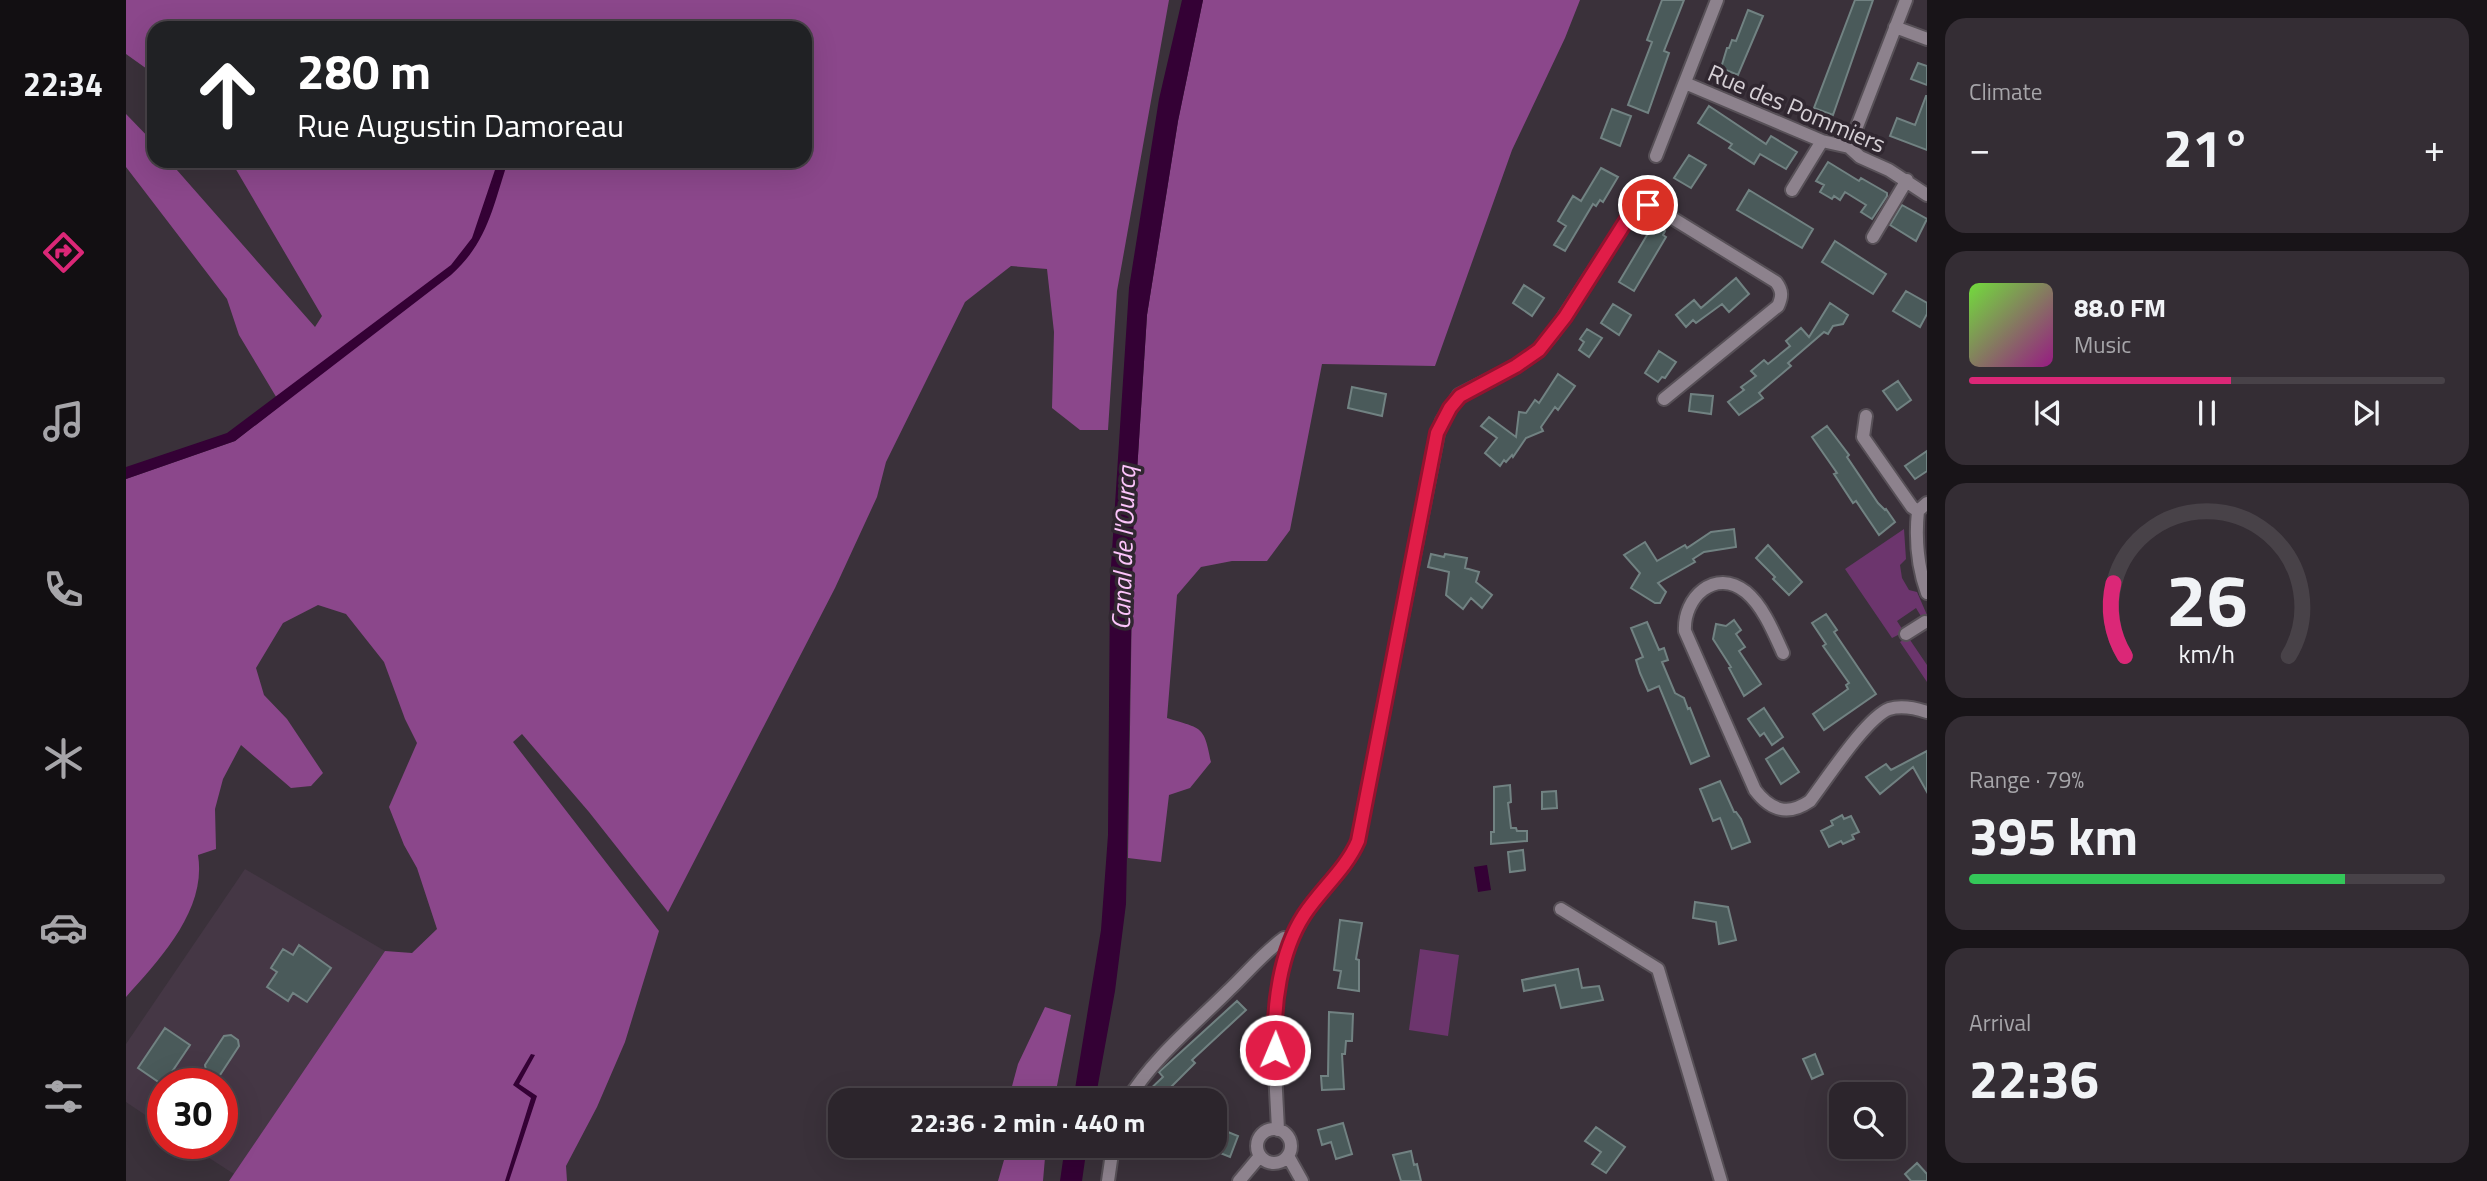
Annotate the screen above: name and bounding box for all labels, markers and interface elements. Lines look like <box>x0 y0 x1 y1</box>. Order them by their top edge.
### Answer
text: 280 m <box>297 33 431 108</box>
icon: ahead <box>182 49 273 140</box>
street label: Rue des Pommiers <box>1703 54 1891 162</box>
text: 22:34 <box>23 60 103 108</box>
text: Climate <box>1969 74 2042 109</box>
text: Rue Augustin Damoreau <box>297 101 624 149</box>
text: 21° <box>2163 108 2251 187</box>
text: − <box>1969 119 1990 177</box>
text: + <box>2424 119 2445 177</box>
pin <box>1618 175 1678 235</box>
icon: arrive <box>1629 186 1667 224</box>
icon: directions <box>39 228 88 277</box>
text: 88.0 FM <box>2074 288 2166 327</box>
text: Music <box>2074 327 2131 362</box>
icon: previous <box>2029 394 2067 432</box>
icon: pause <box>2188 394 2226 432</box>
icon: next <box>2347 394 2385 432</box>
icon: music <box>39 397 88 446</box>
water label: Canal de l'Ourcq <box>1101 463 1145 631</box>
text: 26 <box>2166 545 2248 655</box>
icon: phone <box>39 565 88 614</box>
text: km/h <box>2179 635 2235 673</box>
icon: climate <box>39 734 88 783</box>
text: Range · 79% <box>1969 762 2084 797</box>
text: 395 km <box>1969 796 2138 875</box>
icon: car <box>39 903 88 952</box>
text: Arrival <box>1969 1005 2031 1040</box>
position arrow <box>1238 1013 1312 1087</box>
text: 22:36 <box>1969 1039 2099 1118</box>
speed limit sign: 30 <box>147 1068 238 1159</box>
icon: filters <box>39 1072 88 1121</box>
map controls <box>1829 1082 1906 1159</box>
button: search <box>1829 1082 1906 1159</box>
text: 22:36 · 2 min · 440 m <box>910 1103 1145 1142</box>

